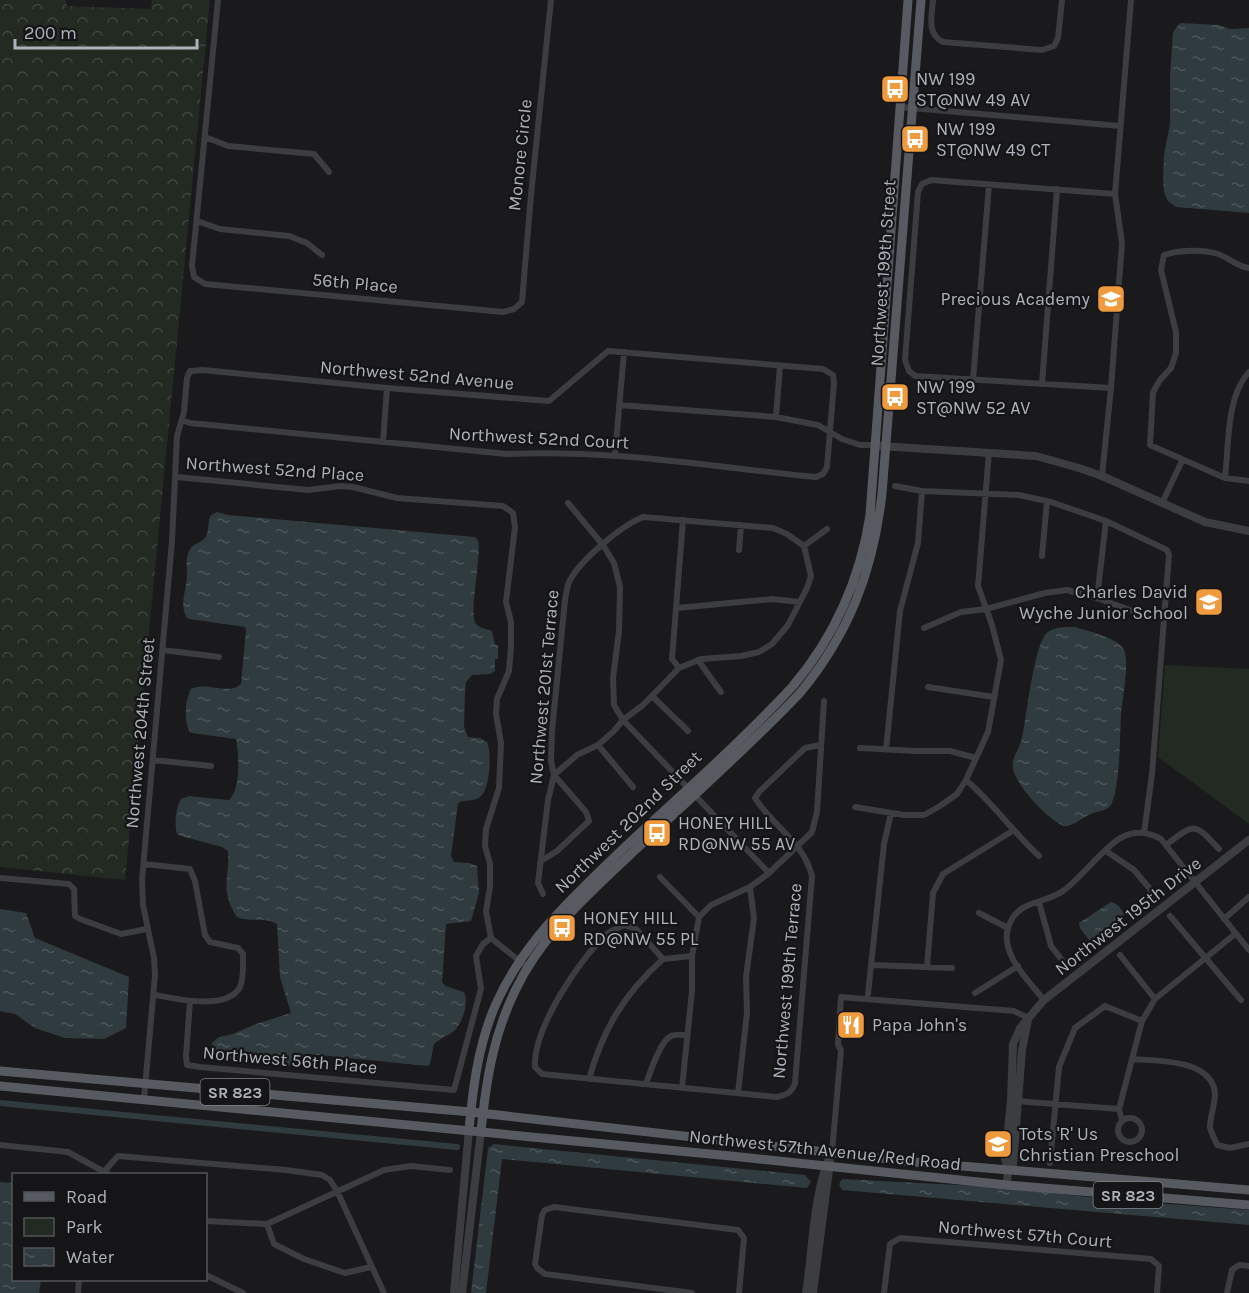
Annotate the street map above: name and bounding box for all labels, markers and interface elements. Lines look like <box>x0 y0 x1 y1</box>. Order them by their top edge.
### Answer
scale bar <box>15 12 196 50</box>
text: 200 m <box>24 22 77 44</box>
place label: NW 199 ST@NW 49 AV <box>916 68 1030 111</box>
bus stop icon: NW 199 ST@NW 49 AV <box>879 73 911 105</box>
street label: Monore Circle <box>503 98 537 212</box>
place label: NW 199 ST@NW 49 CT <box>936 118 1050 161</box>
bus stop icon: NW 199 ST@NW 49 CT <box>899 123 931 155</box>
street label: Northwest 199th Street <box>865 179 901 367</box>
street label: 56th Place <box>311 268 399 298</box>
school or university icon: Precious Academy <box>1095 283 1127 315</box>
place label: Precious Academy <box>940 288 1091 310</box>
street label: Northwest 52nd Avenue <box>319 356 515 394</box>
place label: NW 199 ST@NW 52 AV <box>916 376 1030 419</box>
bus stop icon: NW 199 ST@NW 52 AV <box>879 381 911 413</box>
street label: Northwest 52nd Court <box>448 422 630 454</box>
street label: Northwest 52nd Place <box>185 452 365 486</box>
place label: Charles David Wyche Junior School <box>1019 581 1188 624</box>
school or university icon: Charles David Wyche Junior School <box>1193 586 1225 618</box>
street label: Northwest 201st Terrace <box>525 589 563 785</box>
street label: Northwest 204th Street <box>121 636 159 829</box>
street label: Northwest 202nd Street <box>550 746 706 898</box>
place label: HONEY HILL RD@NW 55 AV <box>678 812 795 855</box>
bus stop icon: HONEY HILL RD@NW 55 AV <box>641 817 673 849</box>
street label: Northwest 195th Drive <box>1050 852 1206 980</box>
street label: Northwest 199th Terrace <box>767 882 807 1080</box>
place label: HONEY HILL RD@NW 55 PL <box>583 907 699 950</box>
bus stop icon: HONEY HILL RD@NW 55 PL <box>546 912 578 944</box>
restaurant icon: Papa John's <box>835 1009 867 1041</box>
place label: Papa John's <box>872 1014 967 1036</box>
street label: Northwest 56th Place <box>202 1041 378 1079</box>
road number: SR 823 <box>200 1079 270 1105</box>
place label: Tots 'R' Us Christian Preschool <box>1019 1123 1179 1166</box>
street label: Northwest 57th Avenue/Red Road <box>688 1125 962 1175</box>
school or university icon: Tots 'R' Us Christian Preschool <box>982 1128 1014 1160</box>
legend <box>12 1173 207 1281</box>
road number: SR 823 <box>1094 1182 1162 1208</box>
text: Road <box>66 1186 107 1208</box>
street label: Northwest 57th Court <box>937 1215 1113 1253</box>
text: Park <box>66 1216 103 1238</box>
text: Water <box>66 1246 114 1268</box>

